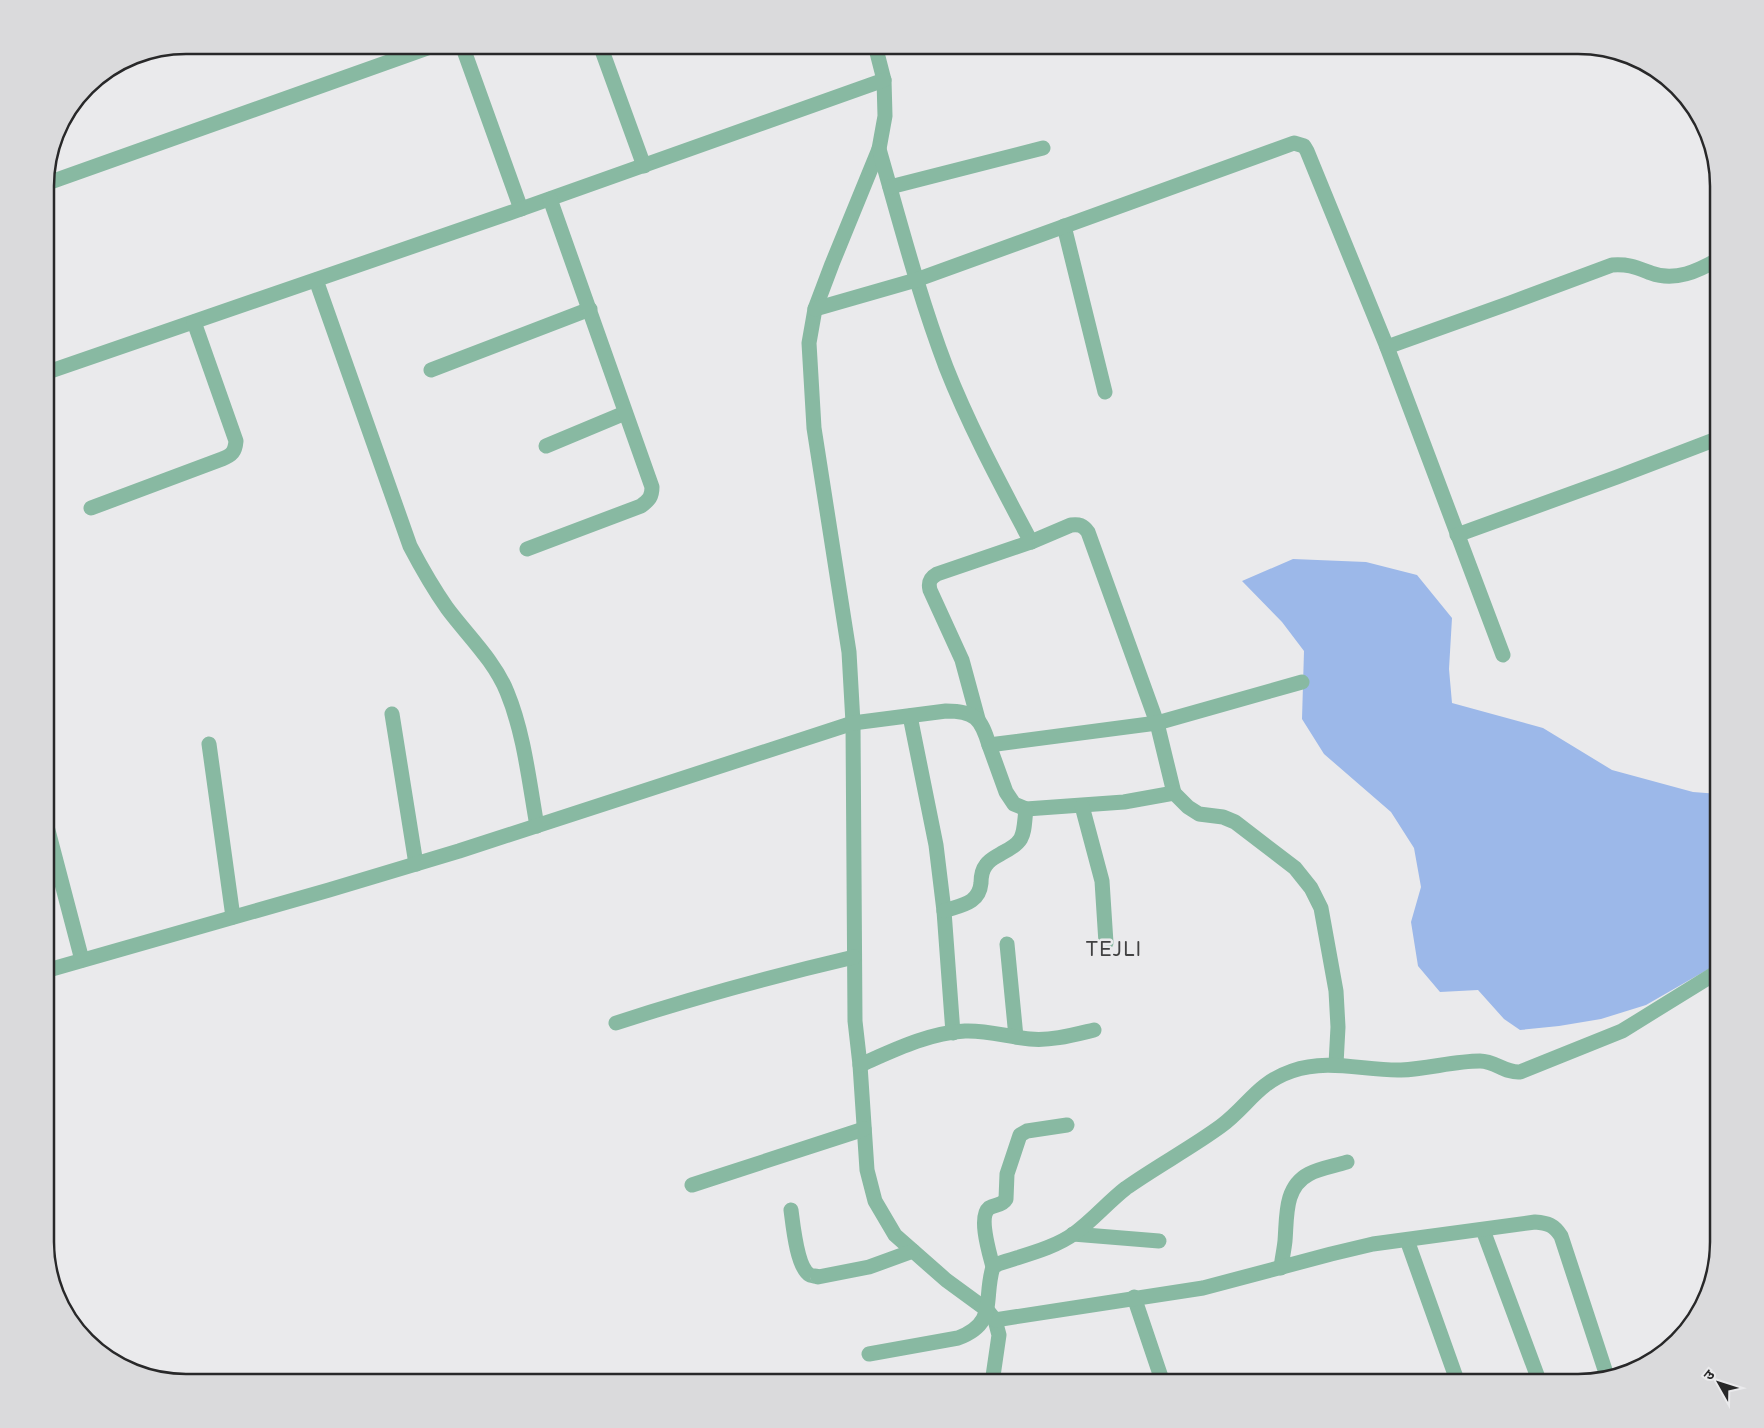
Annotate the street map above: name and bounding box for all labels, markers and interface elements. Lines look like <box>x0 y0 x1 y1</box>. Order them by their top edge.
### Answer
district label: TEJLI <box>1086 938 1142 962</box>
north arrow <box>1694 1358 1744 1408</box>
text: उ <box>1700 1366 1719 1384</box>

